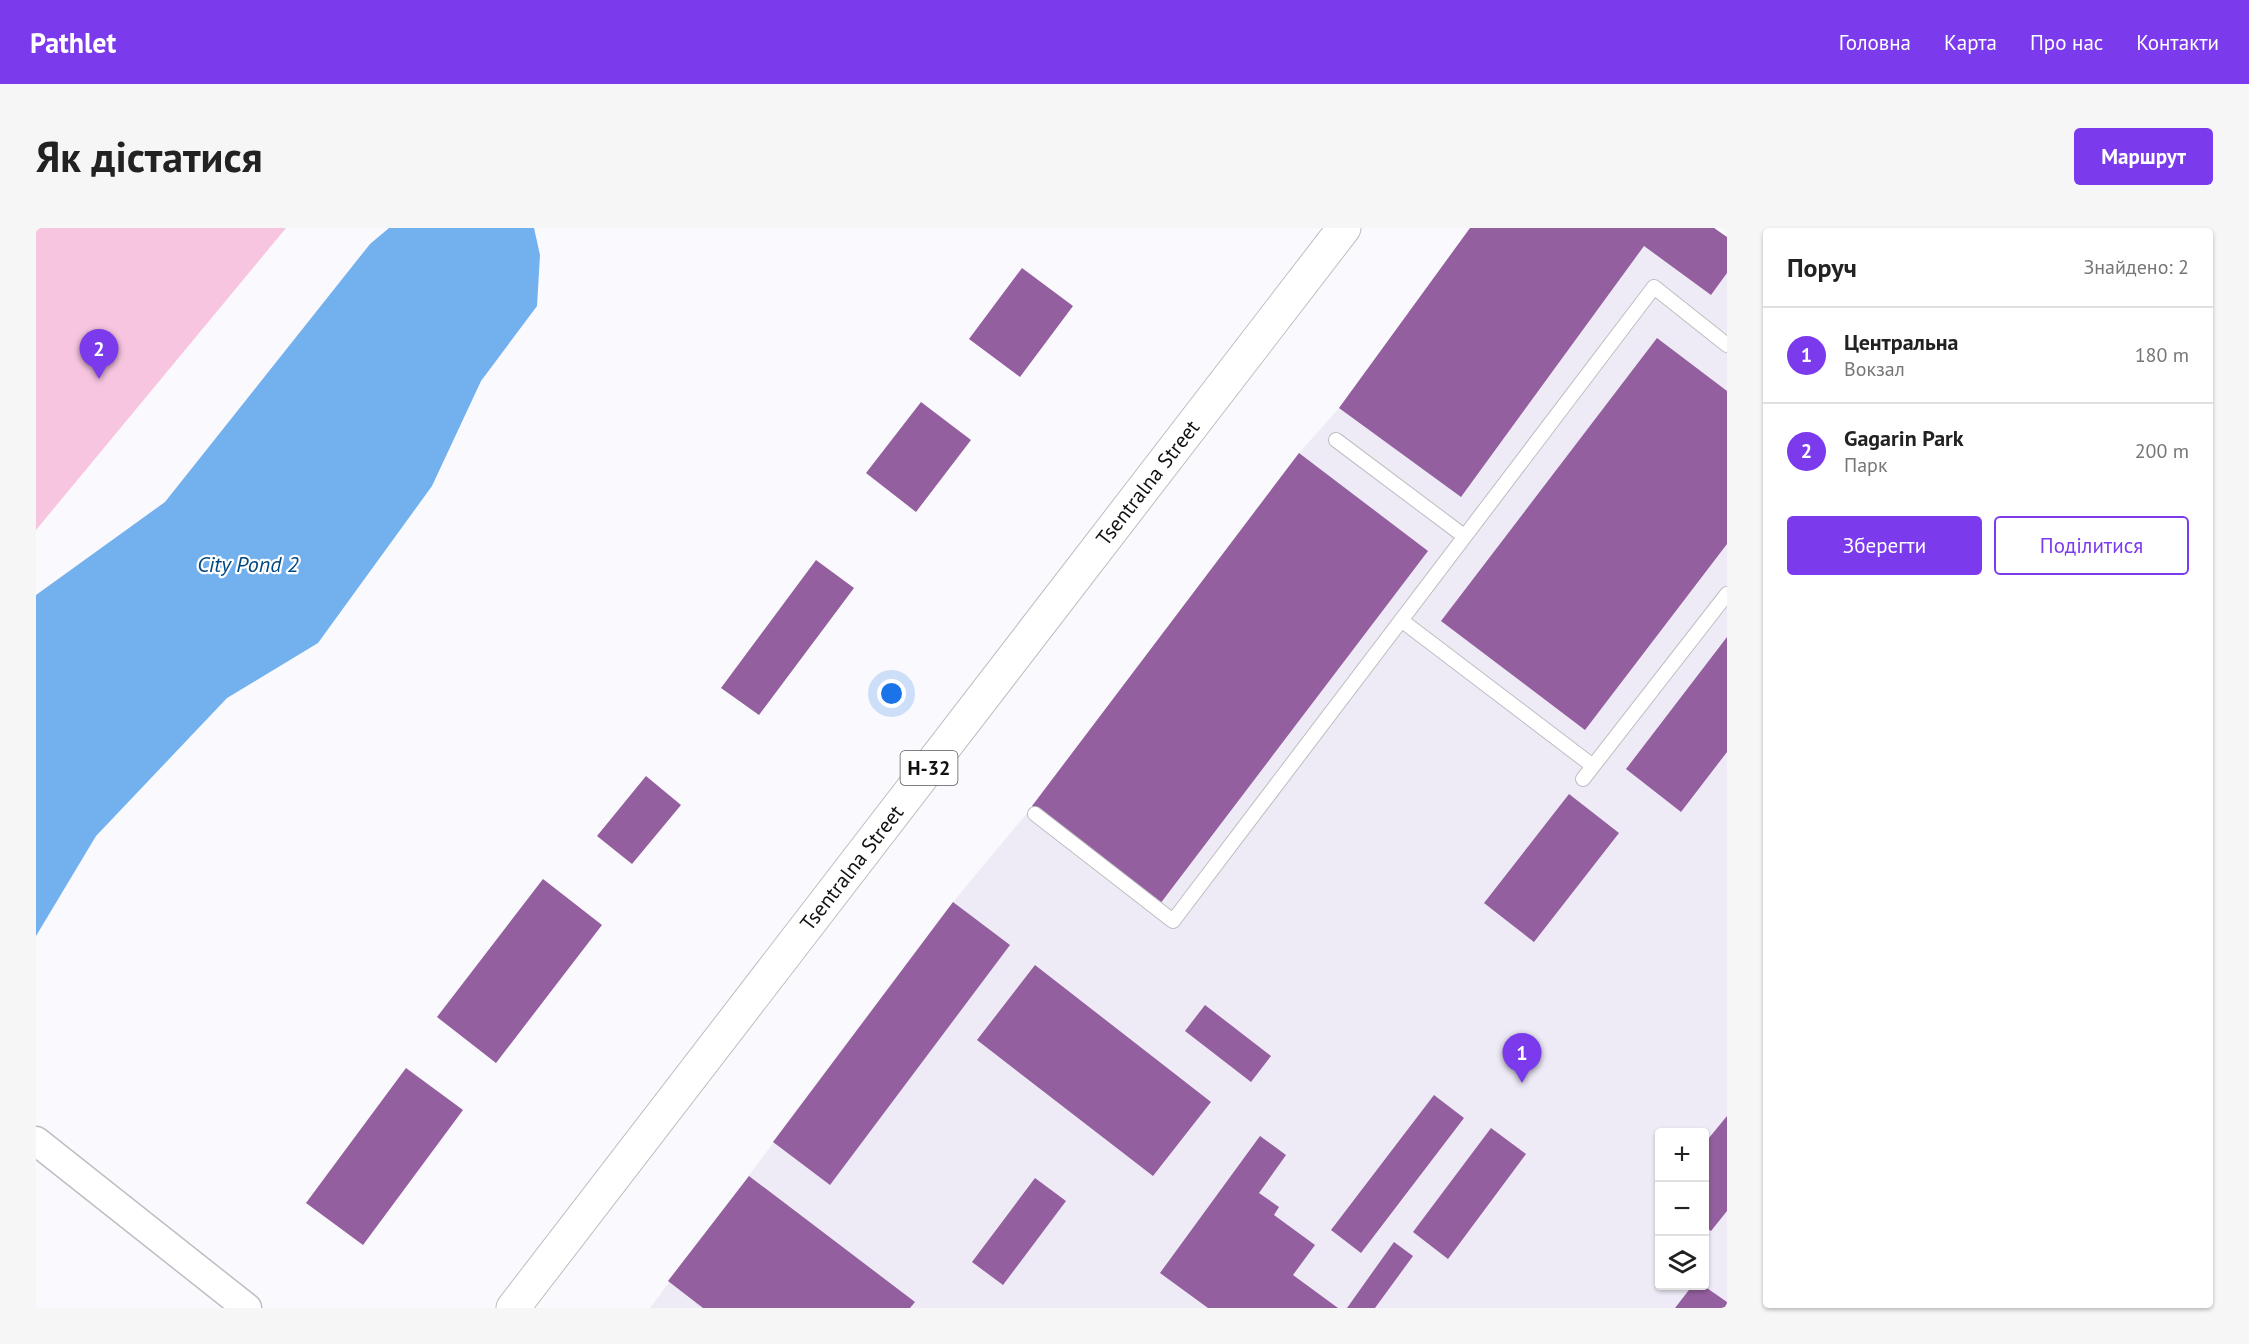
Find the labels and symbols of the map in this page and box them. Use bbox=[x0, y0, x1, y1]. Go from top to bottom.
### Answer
pin: 2 bbox=[80, 330, 118, 379]
street label: Tsentralna Street bbox=[1090, 414, 1205, 551]
water label: City Pond 2 bbox=[197, 550, 299, 578]
your location bbox=[877, 679, 906, 708]
road number: Н-32 bbox=[900, 751, 958, 785]
street label: Tsentralna Street bbox=[794, 799, 909, 936]
pin: 1 bbox=[1502, 1034, 1542, 1083]

